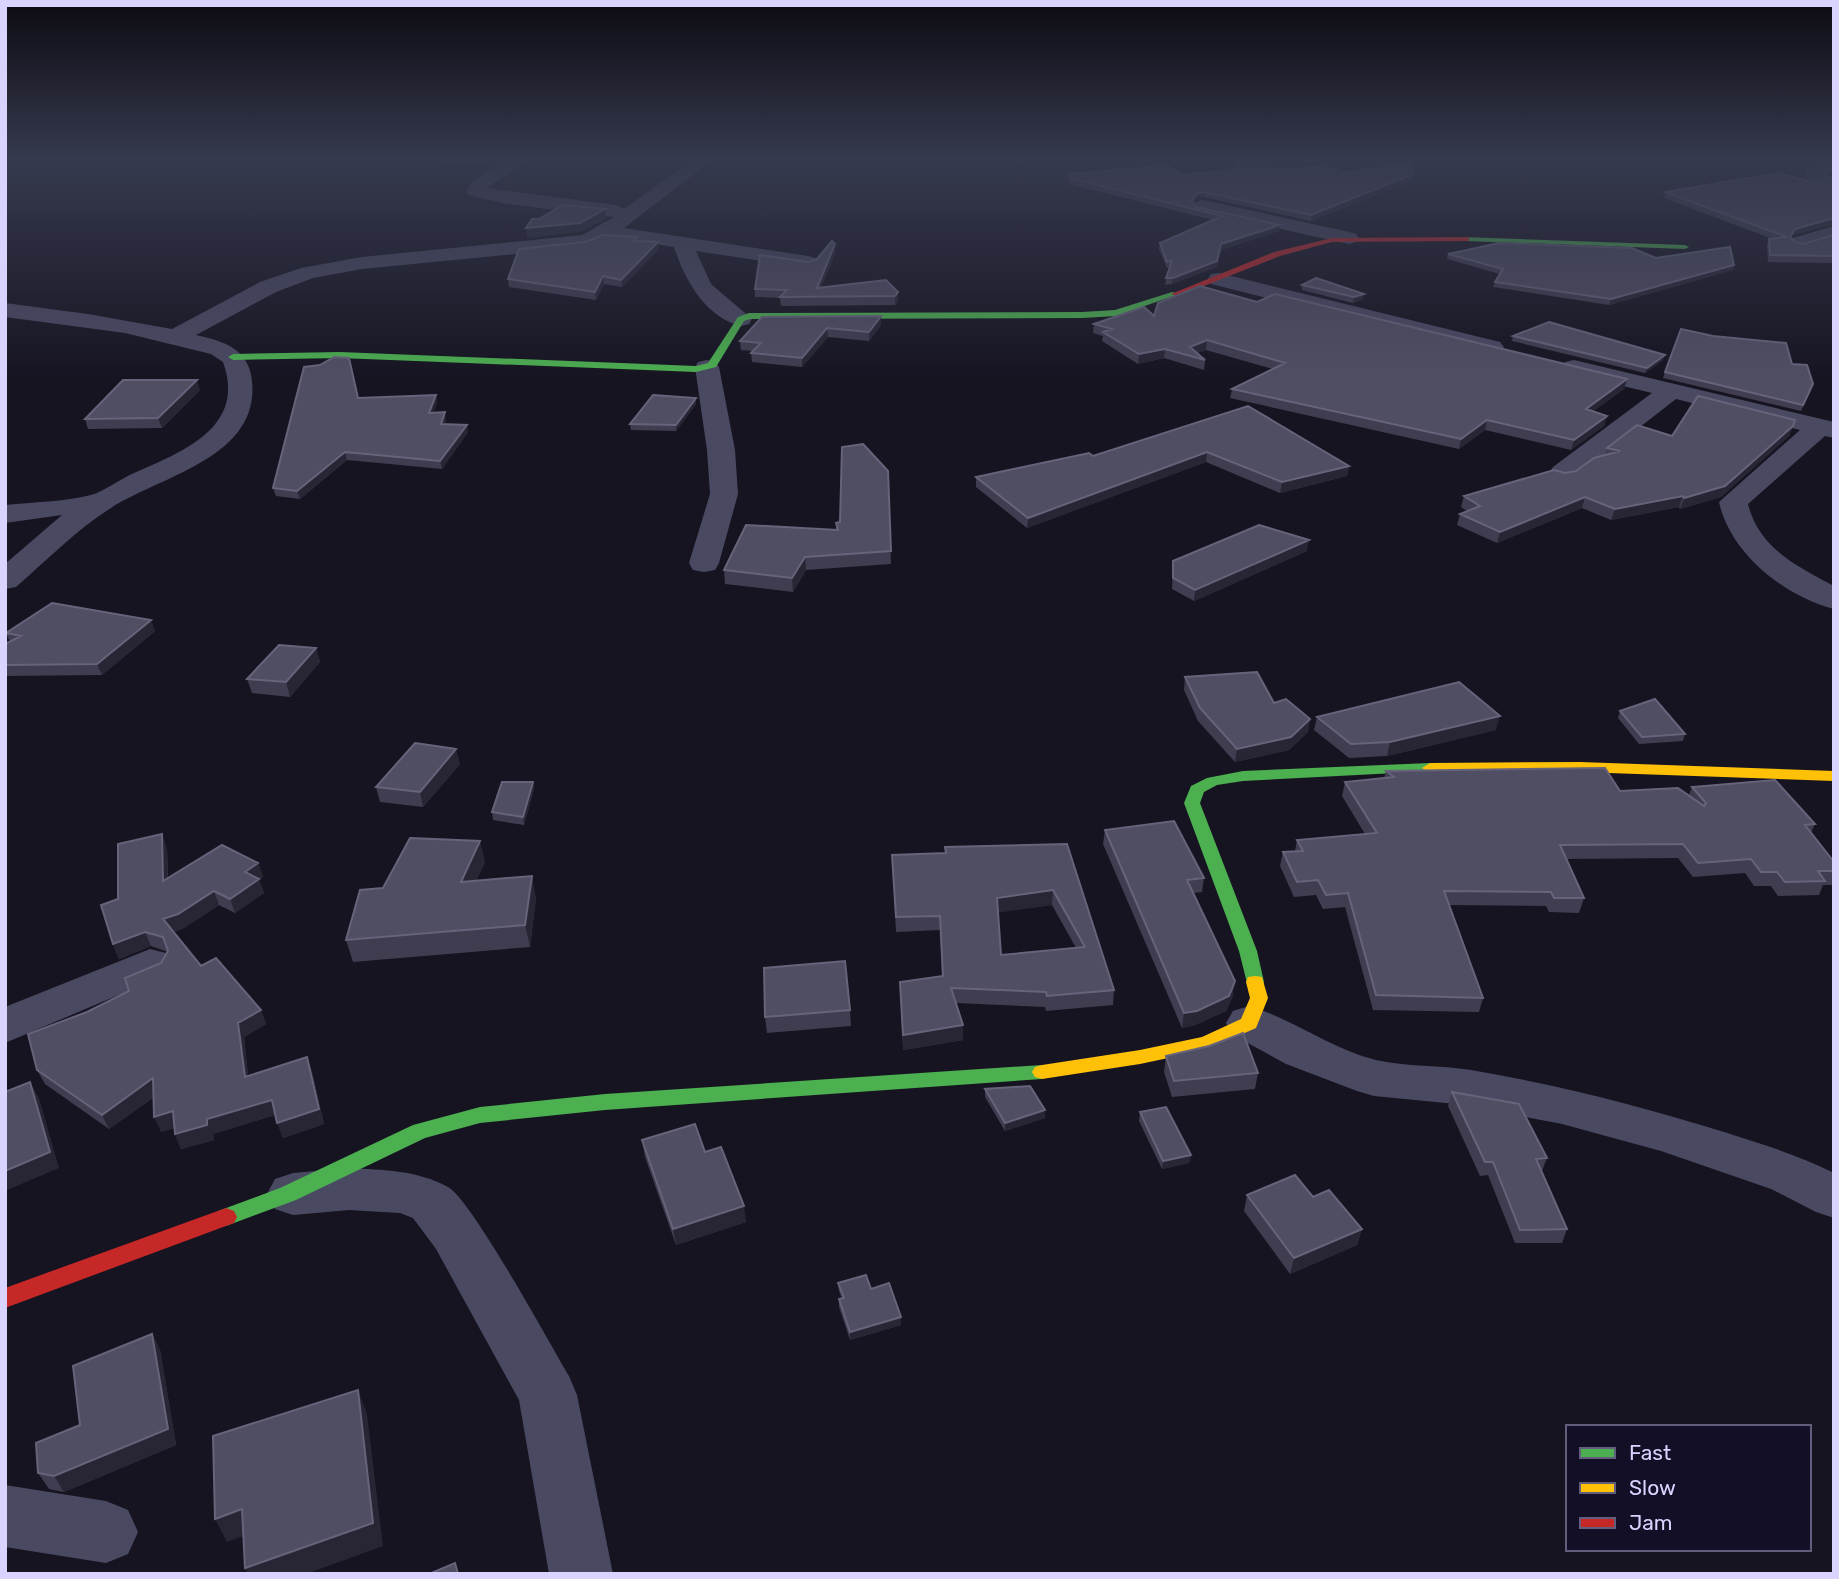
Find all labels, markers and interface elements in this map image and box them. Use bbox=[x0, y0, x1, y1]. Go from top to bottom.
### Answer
legend bbox=[1566, 1425, 1811, 1551]
text: Fast bbox=[1629, 1440, 1671, 1465]
text: Slow bbox=[1629, 1475, 1676, 1500]
text: Jam bbox=[1629, 1510, 1673, 1535]

